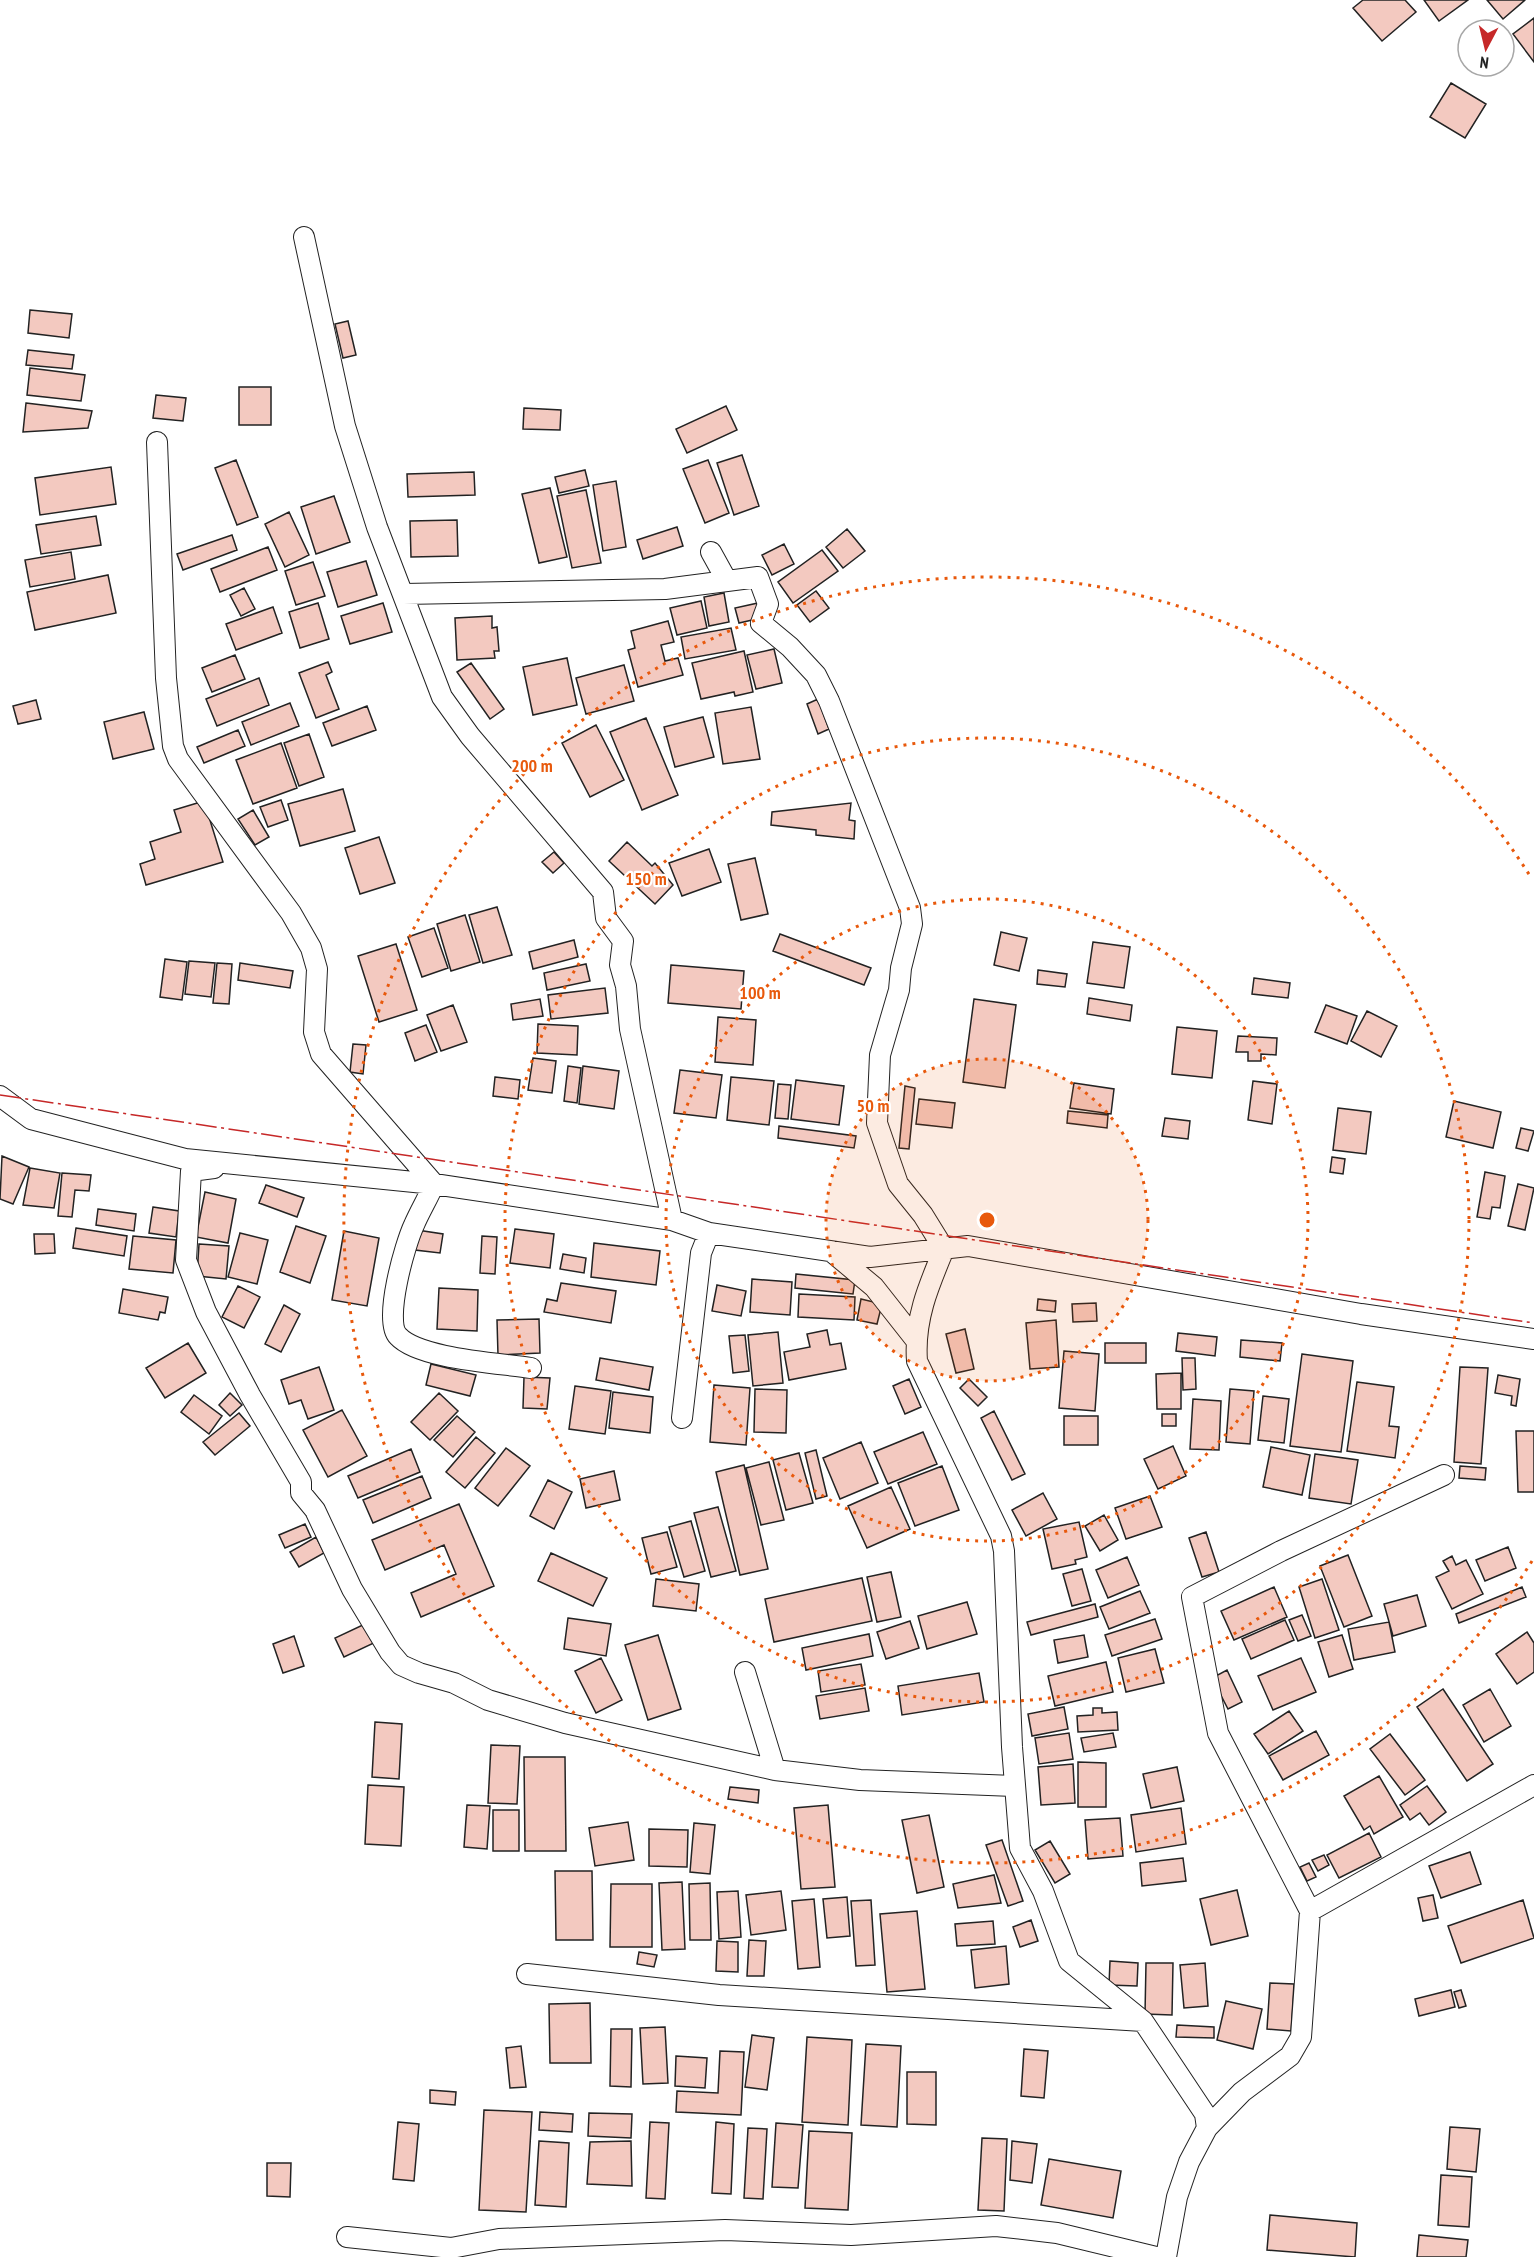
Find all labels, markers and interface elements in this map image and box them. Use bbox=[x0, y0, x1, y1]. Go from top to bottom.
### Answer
north arrow bbox=[1456, 18, 1516, 78]
text: N bbox=[1479, 52, 1490, 73]
text: 200 m bbox=[511, 754, 553, 777]
text: 150 m bbox=[625, 867, 667, 890]
text: 100 m bbox=[739, 981, 781, 1004]
text: 50 m bbox=[857, 1094, 889, 1117]
centre of rings bbox=[977, 1210, 997, 1230]

